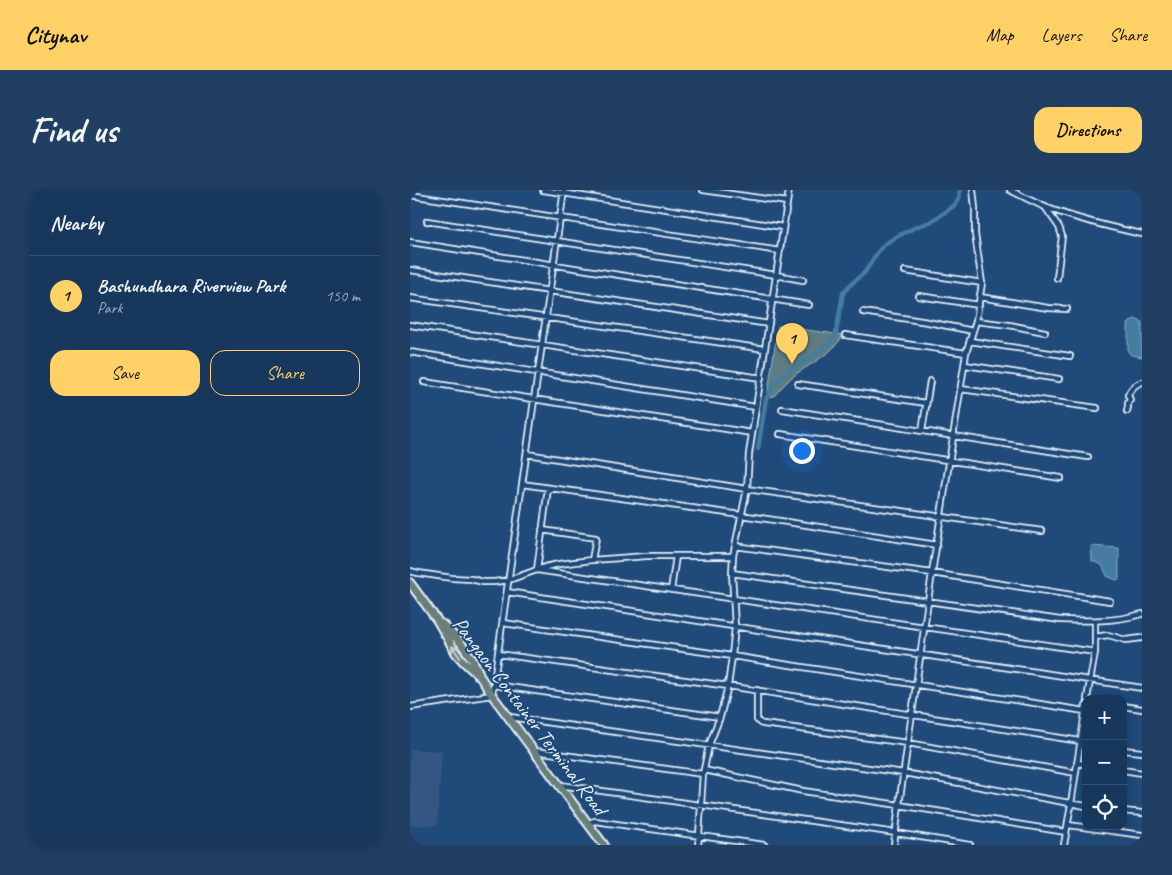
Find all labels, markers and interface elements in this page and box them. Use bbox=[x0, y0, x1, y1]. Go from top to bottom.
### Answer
text: Citynav bbox=[25, 20, 86, 50]
text: Map bbox=[986, 24, 1014, 46]
text: Layers bbox=[1042, 24, 1081, 46]
text: Share bbox=[1109, 24, 1147, 46]
button: Directions bbox=[1034, 107, 1142, 153]
text: Find us bbox=[30, 108, 117, 153]
text: Nearby bbox=[50, 210, 103, 236]
text: Bashundhara Riverview Park bbox=[97, 274, 285, 298]
text: 1 bbox=[62, 286, 70, 306]
text: 150 m bbox=[326, 286, 360, 306]
text: Park bbox=[97, 298, 122, 318]
pin: 1 bbox=[776, 323, 808, 364]
button: Save bbox=[50, 350, 200, 396]
button: Share bbox=[210, 350, 360, 396]
your location bbox=[789, 438, 815, 464]
street label: Pangaon Container Terminal Road bbox=[447, 612, 615, 822]
one-way arrow bbox=[451, 645, 461, 659]
map controls bbox=[1082, 695, 1127, 830]
button: + bbox=[1082, 695, 1127, 740]
button: − bbox=[1082, 740, 1127, 785]
button: locate bbox=[1082, 785, 1127, 830]

